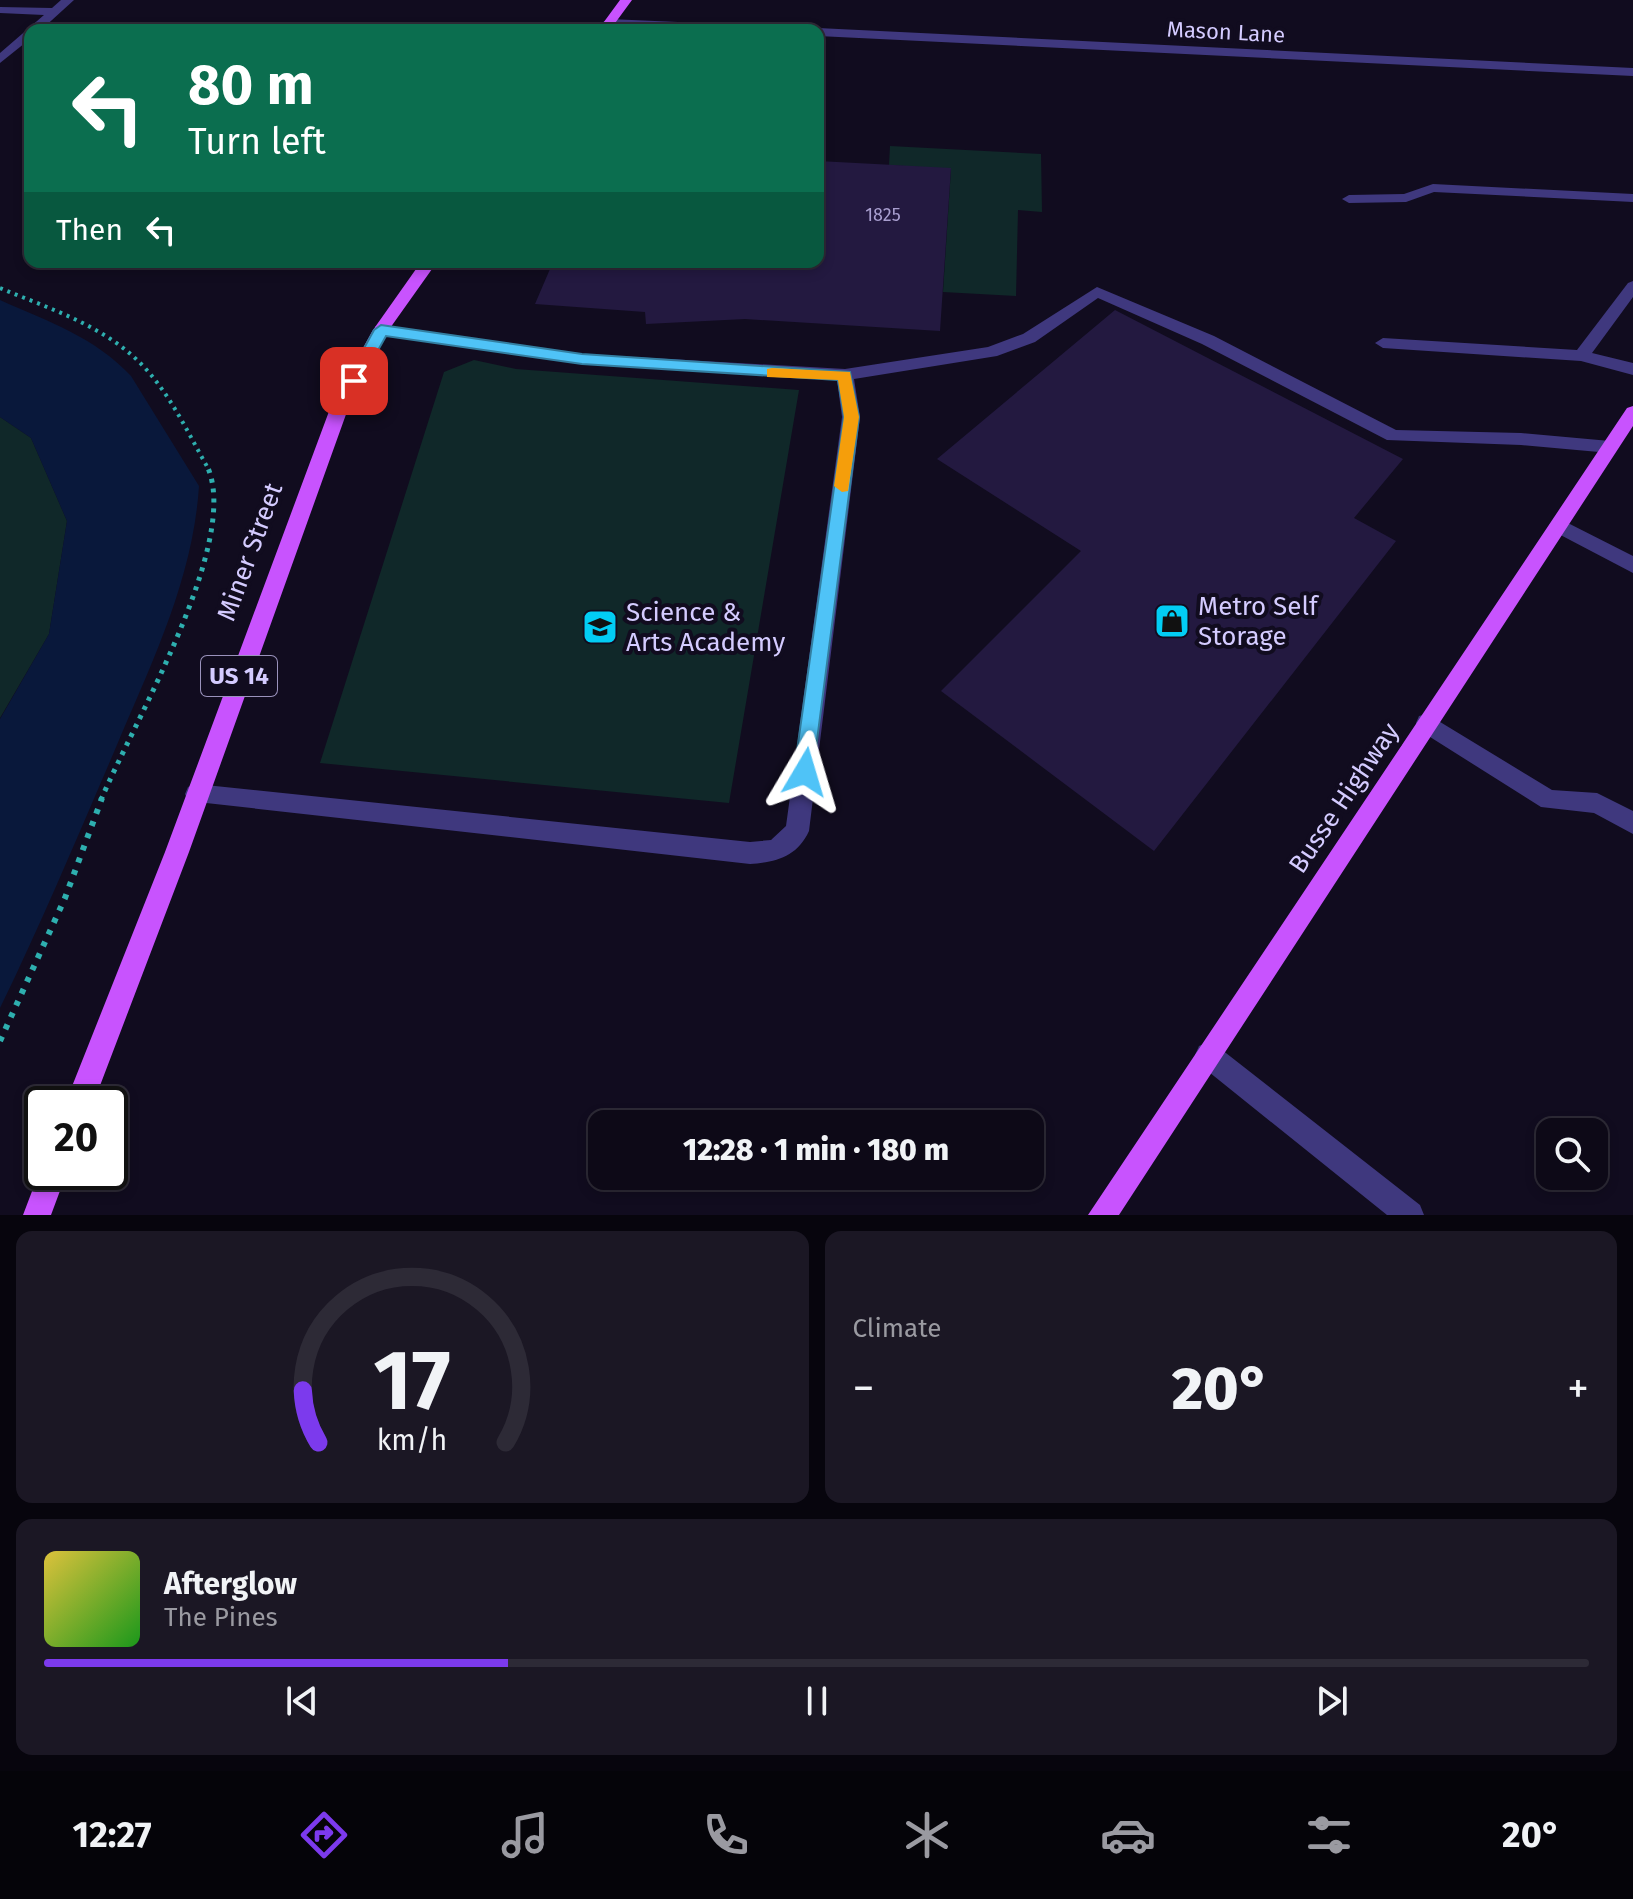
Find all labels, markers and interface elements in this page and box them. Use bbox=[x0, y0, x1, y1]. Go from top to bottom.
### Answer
street label: Mason Lane bbox=[1166, 15, 1286, 49]
text: 80 m bbox=[188, 52, 314, 119]
icon: left bbox=[56, 56, 160, 160]
text: Turn left bbox=[188, 120, 326, 164]
house number: 1825 bbox=[865, 204, 901, 226]
icon: left bbox=[139, 208, 183, 252]
text: Then bbox=[56, 212, 123, 248]
pin bbox=[320, 347, 388, 415]
icon: arrive bbox=[332, 359, 376, 403]
street label: Miner Street bbox=[211, 478, 289, 625]
place label: Metro Self Storage bbox=[1198, 591, 1320, 652]
place label: Science & Arts Academy bbox=[626, 597, 785, 658]
shop icon: Metro Self Storage bbox=[1153, 602, 1191, 640]
school or university icon: Science & Arts Academy bbox=[581, 608, 619, 646]
road number: US 14 bbox=[201, 656, 277, 696]
street label: Busse Highway bbox=[1282, 717, 1406, 879]
position arrow bbox=[763, 730, 847, 814]
speed limit sign: 20 bbox=[24, 1086, 128, 1190]
map controls bbox=[1536, 1118, 1608, 1190]
button: search bbox=[1536, 1118, 1608, 1190]
text: 12:28 · 1 min · 180 m bbox=[683, 1132, 949, 1168]
text: Climate bbox=[853, 1313, 941, 1344]
text: 17 bbox=[373, 1331, 451, 1431]
text: 20° bbox=[1172, 1353, 1270, 1425]
text: − bbox=[853, 1362, 875, 1415]
text: + bbox=[1567, 1362, 1589, 1415]
text: km/h bbox=[377, 1423, 448, 1458]
text: Afterglow bbox=[164, 1566, 297, 1602]
text: The Pines bbox=[164, 1602, 278, 1633]
icon: previous bbox=[280, 1679, 324, 1723]
icon: pause bbox=[795, 1679, 839, 1723]
icon: next bbox=[1310, 1679, 1354, 1723]
icon: directions bbox=[296, 1807, 352, 1863]
icon: music bbox=[497, 1807, 553, 1863]
icon: phone bbox=[698, 1807, 754, 1863]
icon: climate bbox=[899, 1807, 955, 1863]
icon: car bbox=[1100, 1807, 1156, 1863]
icon: filters bbox=[1301, 1807, 1357, 1863]
text: 12:27 bbox=[72, 1813, 152, 1857]
text: 20° bbox=[1502, 1813, 1561, 1857]

